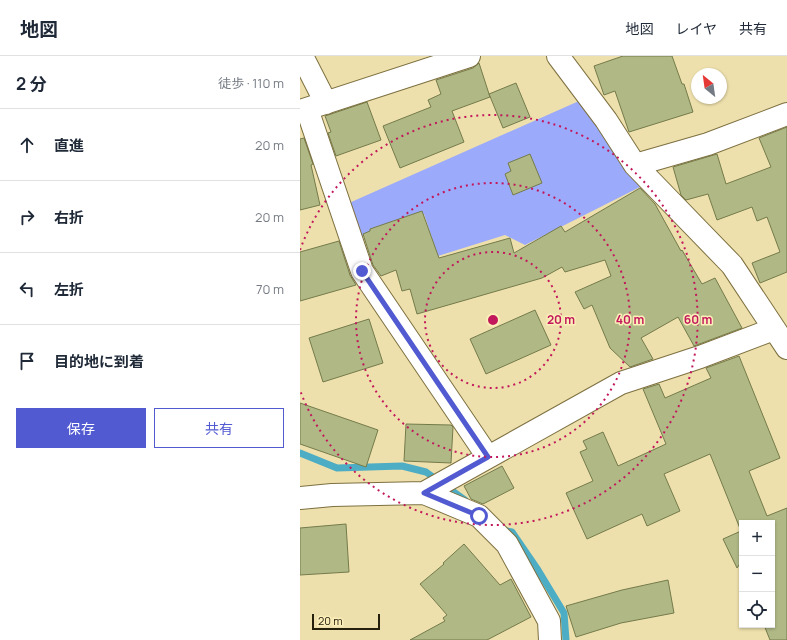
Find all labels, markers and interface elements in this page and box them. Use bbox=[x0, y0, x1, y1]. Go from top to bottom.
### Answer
text: 地図 bbox=[20, 16, 58, 42]
text: 地図 bbox=[625, 19, 653, 38]
text: レイヤ bbox=[675, 19, 717, 38]
text: 共有 bbox=[739, 19, 767, 38]
north arrow bbox=[691, 68, 727, 104]
text: 2 分 bbox=[16, 72, 47, 95]
text: 徒歩 · 110 m bbox=[218, 74, 284, 92]
icon: ahead bbox=[16, 134, 38, 156]
text: 直進 bbox=[54, 135, 84, 156]
text: 20 m bbox=[255, 136, 284, 154]
icon: right bbox=[16, 206, 38, 228]
text: 右折 bbox=[54, 207, 84, 228]
text: 20 m bbox=[255, 208, 284, 226]
route end bbox=[353, 262, 371, 280]
icon: left bbox=[16, 278, 38, 300]
text: 左折 bbox=[54, 279, 84, 300]
text: 70 m bbox=[256, 280, 284, 298]
text: 20 m bbox=[547, 311, 575, 328]
text: 40 m bbox=[616, 311, 644, 328]
text: 60 m bbox=[684, 311, 712, 328]
centre of rings bbox=[486, 313, 500, 327]
icon: arrive bbox=[16, 350, 38, 372]
text: 目的地に到着 bbox=[54, 351, 144, 372]
button: 保存 bbox=[16, 408, 146, 448]
button: 共有 bbox=[154, 408, 284, 448]
route start bbox=[470, 507, 488, 525]
map controls bbox=[739, 520, 775, 628]
button: + bbox=[739, 520, 775, 556]
button: − bbox=[739, 556, 775, 592]
button: locate bbox=[739, 592, 775, 628]
scale bar bbox=[312, 612, 380, 631]
text: 20 m bbox=[318, 613, 343, 628]

